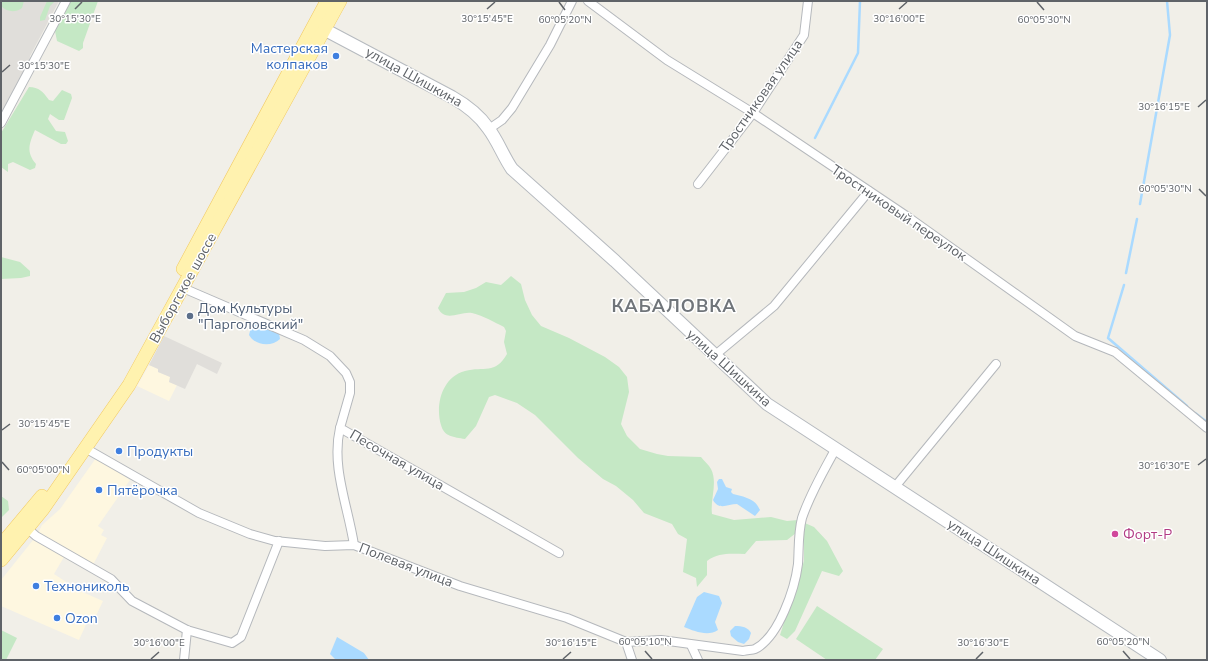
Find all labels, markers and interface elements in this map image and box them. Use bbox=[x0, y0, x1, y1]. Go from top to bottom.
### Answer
text: 30°15'30"E bbox=[49, 12, 101, 26]
text: 30°15'45"E bbox=[461, 12, 513, 26]
text: 30°16'00"E bbox=[873, 12, 925, 26]
text: 60°05'20"N bbox=[538, 13, 592, 27]
text: 60°05'30"N bbox=[1017, 13, 1071, 27]
street label: Тростниковая улица bbox=[715, 36, 807, 156]
place label: Мастерская колпаков bbox=[251, 39, 328, 74]
street label: улица Шишкина bbox=[362, 42, 466, 112]
marker: Мастерская колпаков bbox=[331, 51, 341, 61]
text: 30°15'30"E bbox=[18, 59, 70, 73]
text: 30°16'15"E bbox=[1138, 100, 1190, 114]
street label: Тростниковый переулок bbox=[828, 161, 971, 266]
text: 60°05'30"N bbox=[1138, 182, 1192, 196]
street label: Выборгское шоссе bbox=[145, 230, 221, 346]
district label: КАБАЛОВКА bbox=[611, 294, 737, 318]
place label: Дом Культуры "Парголовский" bbox=[198, 299, 303, 334]
marker: Дом Культуры "Парголовский" bbox=[185, 311, 195, 321]
street label: улица Шишкина bbox=[682, 325, 776, 411]
text: 30°15'45"E bbox=[18, 417, 70, 431]
street label: Песочная улица bbox=[346, 425, 448, 495]
place label: Продукты bbox=[127, 442, 193, 461]
marker: Продукты bbox=[114, 446, 124, 456]
text: 30°16'30"E bbox=[1138, 459, 1190, 473]
text: 60°05'00"N bbox=[16, 463, 70, 477]
place label: Пятёрочка bbox=[107, 481, 178, 500]
marker: Пятёрочка bbox=[94, 485, 104, 495]
street label: улица Шишкина bbox=[944, 515, 1044, 589]
place label: Форт-Р bbox=[1123, 525, 1172, 544]
marker: Форт-Р bbox=[1110, 529, 1120, 539]
street label: Полевая улица bbox=[356, 538, 456, 592]
place label: Технониколь bbox=[44, 577, 130, 596]
marker: Технониколь bbox=[31, 581, 41, 591]
place label: Ozon bbox=[65, 609, 98, 628]
marker: Ozon bbox=[52, 613, 62, 623]
text: 60°05'10"N bbox=[618, 635, 672, 649]
text: 60°05'20"N bbox=[1096, 635, 1150, 649]
text: 30°16'00"E bbox=[133, 636, 185, 650]
text: 30°16'15"E bbox=[545, 636, 597, 650]
text: 30°16'30"E bbox=[957, 636, 1009, 650]

